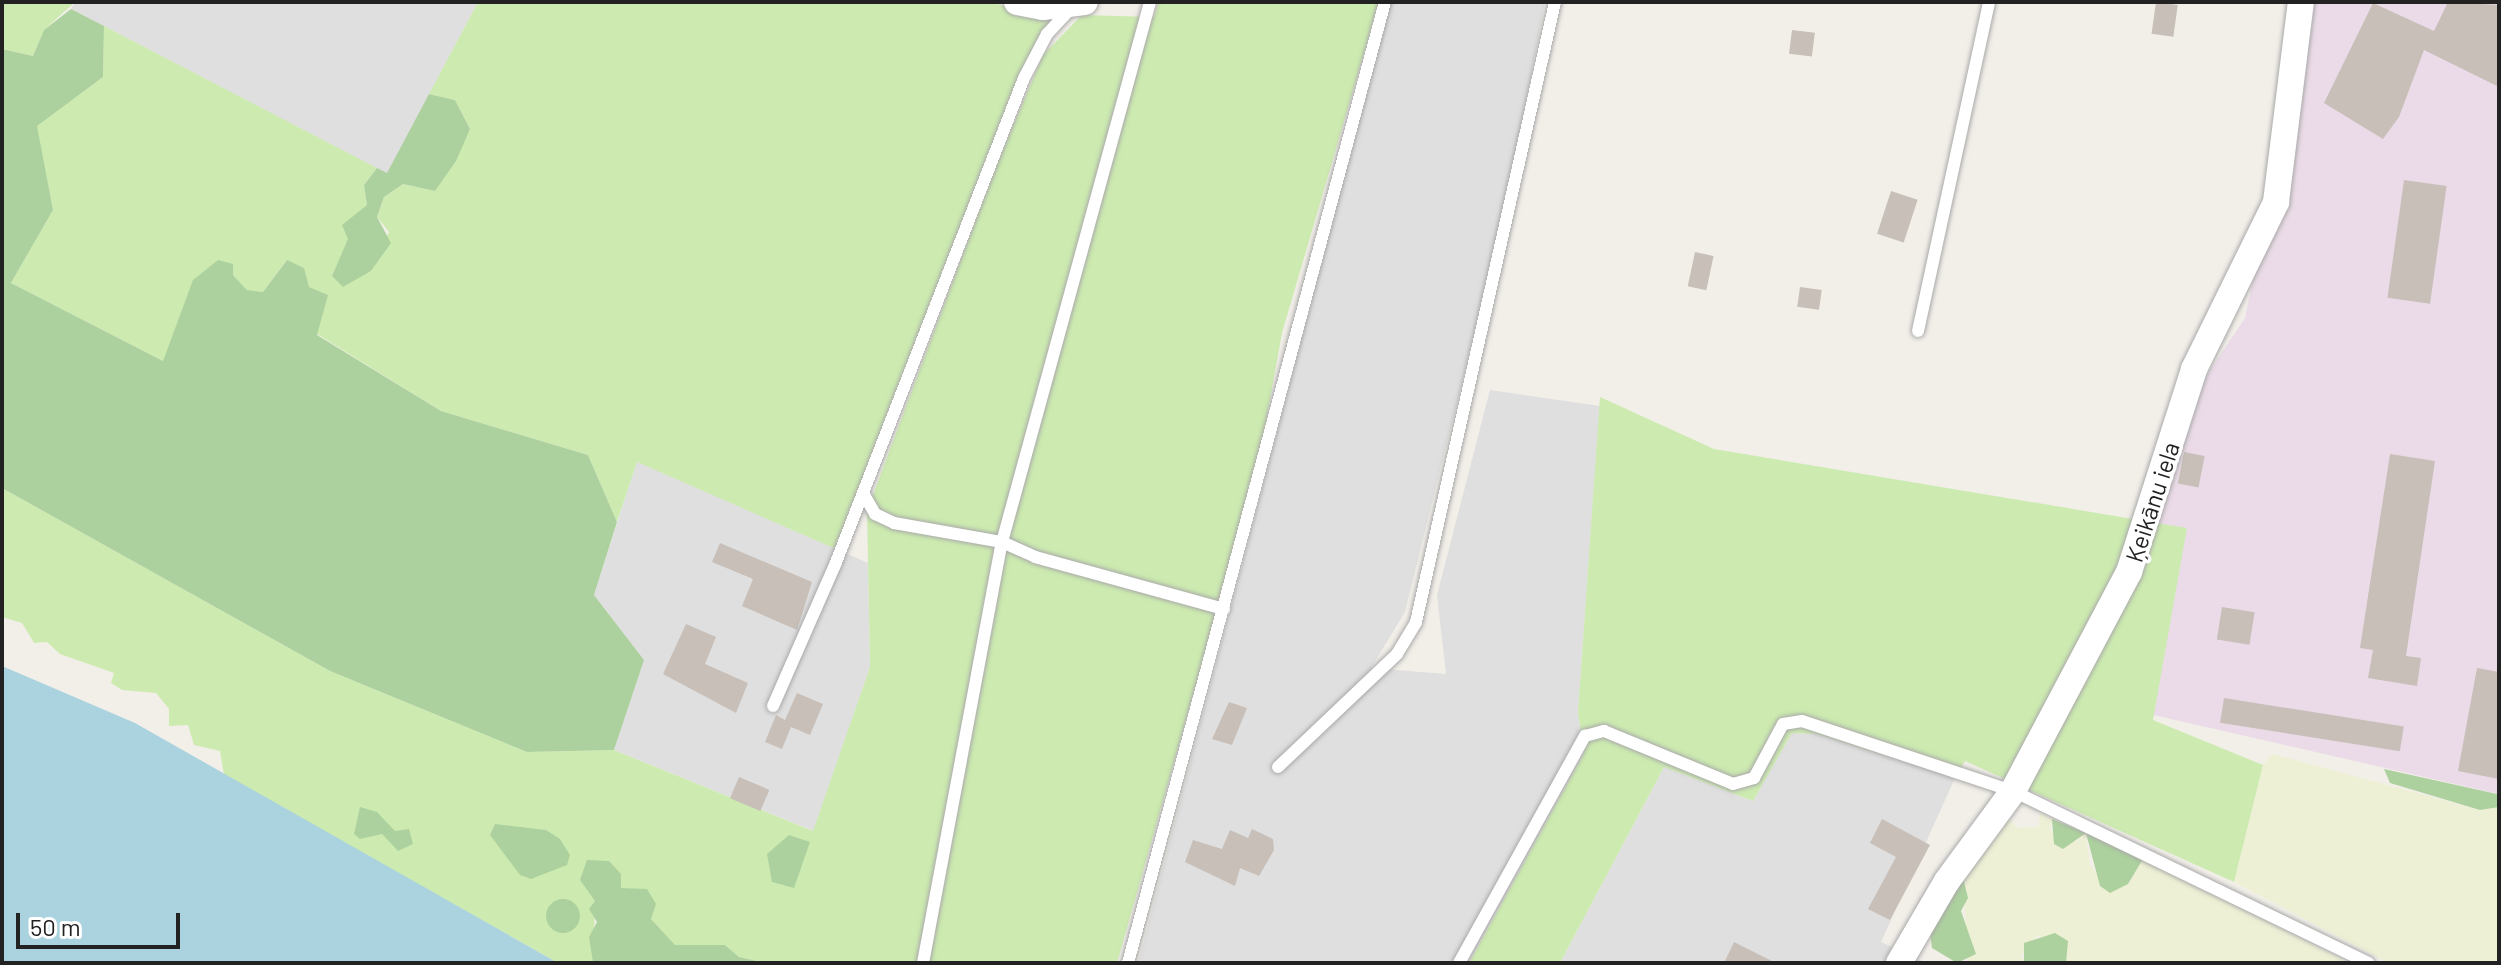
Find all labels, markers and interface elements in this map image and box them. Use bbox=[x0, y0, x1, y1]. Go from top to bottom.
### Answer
street label: Ķeikānu iela bbox=[2119, 438, 2185, 566]
scale bar bbox=[20, 897, 184, 947]
text: 50 m bbox=[30, 912, 81, 941]

